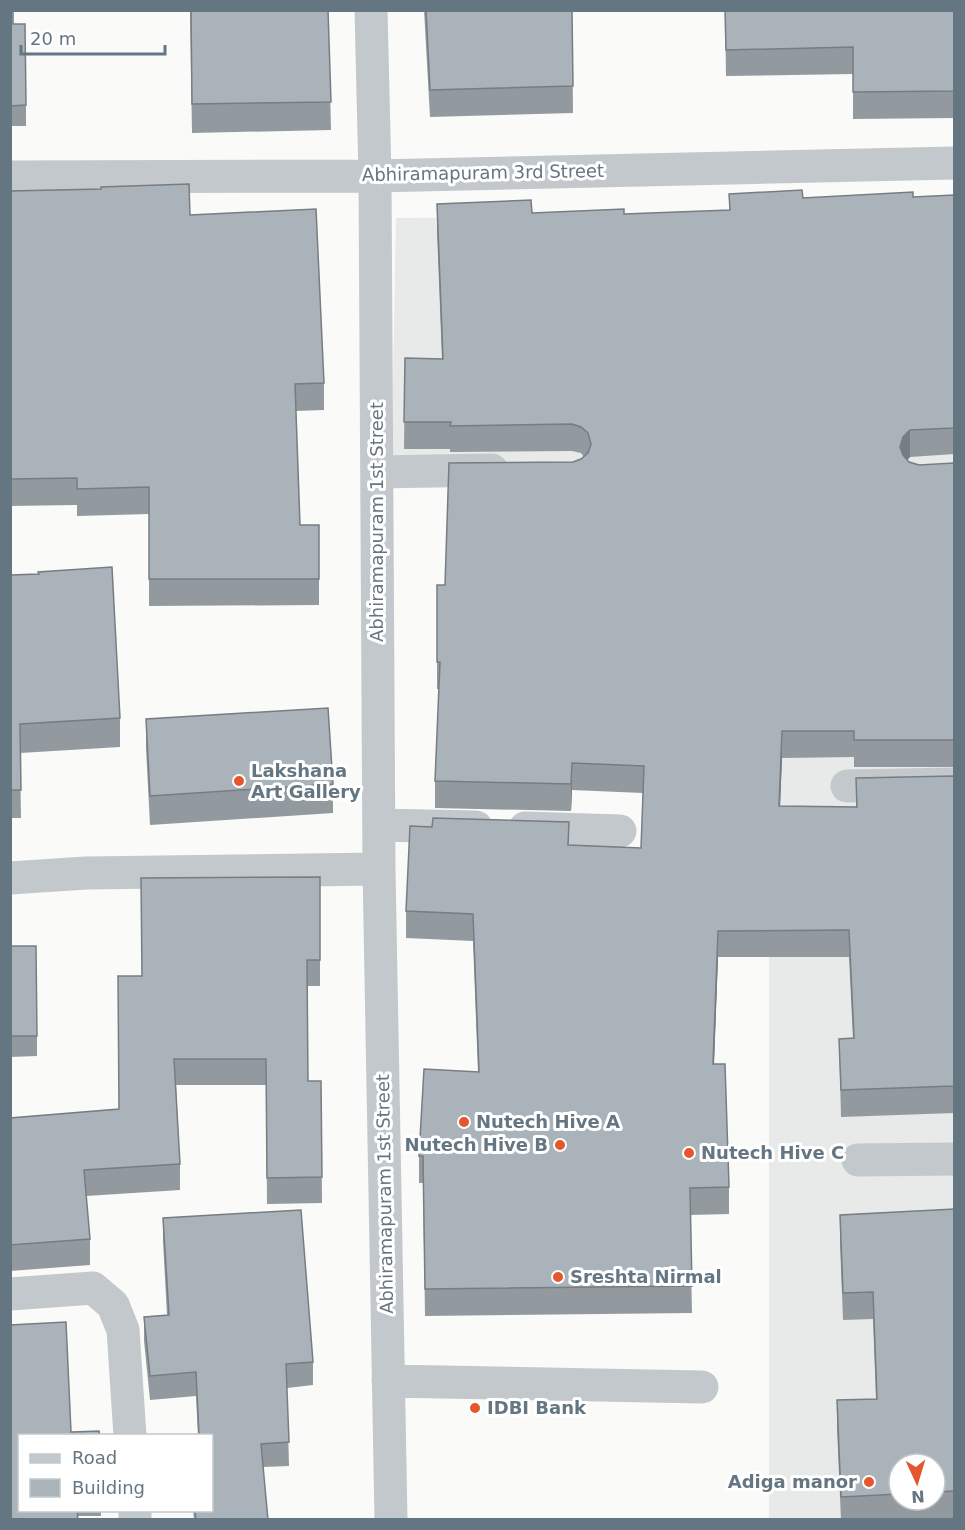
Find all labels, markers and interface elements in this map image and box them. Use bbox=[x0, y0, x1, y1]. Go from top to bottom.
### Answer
scale bar bbox=[21, 18, 165, 56]
text: 20 m bbox=[30, 28, 76, 49]
street label: Abhiramapuram 3rd Street bbox=[362, 160, 604, 185]
street label: Abhiramapuram 1st Street bbox=[366, 402, 387, 642]
place label: Lakshana Art Gallery bbox=[251, 760, 361, 802]
marker: Lakshana Art Gallery bbox=[232, 774, 246, 788]
street label: Abhiramapuram 1st Street bbox=[372, 1074, 397, 1314]
place label: Nutech Hive A bbox=[476, 1111, 620, 1132]
marker: Nutech Hive A bbox=[457, 1115, 471, 1129]
place label: Nutech Hive B bbox=[404, 1134, 548, 1155]
marker: Nutech Hive B bbox=[553, 1138, 567, 1152]
place label: Nutech Hive C bbox=[701, 1142, 844, 1163]
marker: Nutech Hive C bbox=[682, 1146, 696, 1160]
place label: Sreshta Nirmal bbox=[570, 1266, 722, 1287]
marker: Sreshta Nirmal bbox=[551, 1270, 565, 1284]
place label: IDBI Bank bbox=[487, 1397, 587, 1418]
marker: IDBI Bank bbox=[468, 1401, 482, 1415]
legend bbox=[18, 1434, 213, 1512]
text: Road bbox=[72, 1447, 117, 1468]
north arrow bbox=[887, 1452, 947, 1512]
place label: Adiga manor bbox=[728, 1471, 857, 1492]
marker: Adiga manor bbox=[862, 1475, 876, 1489]
text: Building bbox=[72, 1477, 145, 1498]
text: N bbox=[911, 1487, 925, 1506]

